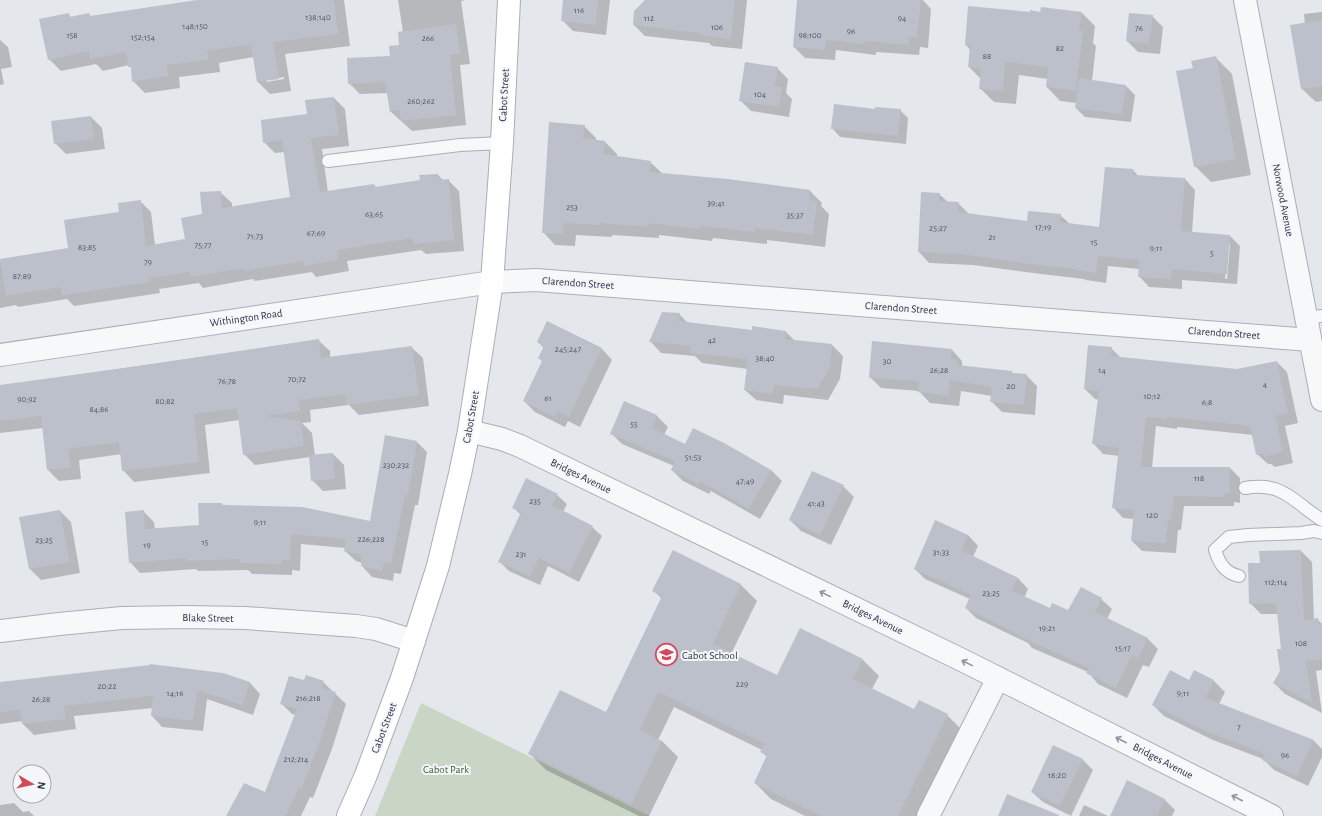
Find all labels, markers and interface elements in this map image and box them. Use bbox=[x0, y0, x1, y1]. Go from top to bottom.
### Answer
house number: 116 bbox=[574, 6, 584, 15]
house number: 138;140 bbox=[305, 13, 331, 22]
house number: 112 bbox=[644, 14, 654, 23]
house number: 94 bbox=[898, 14, 907, 23]
house number: 148;150 bbox=[182, 22, 208, 31]
house number: 106 bbox=[711, 23, 723, 32]
house number: 76 bbox=[1135, 24, 1143, 33]
house number: 96 bbox=[847, 27, 855, 36]
house number: 158 bbox=[66, 31, 78, 40]
house number: 98;100 bbox=[798, 31, 822, 40]
house number: 152;154 bbox=[131, 33, 156, 42]
house number: 266 bbox=[422, 34, 434, 43]
house number: 82 bbox=[1056, 44, 1064, 53]
house number: 88 bbox=[983, 52, 991, 61]
street label: Cabot Street bbox=[497, 68, 511, 122]
house number: 104 bbox=[754, 90, 767, 99]
house number: 260;262 bbox=[407, 97, 435, 106]
street label: Norwood Avenue bbox=[1271, 163, 1295, 237]
house number: 39;41 bbox=[707, 199, 725, 208]
house number: 253 bbox=[566, 203, 578, 212]
house number: 63;65 bbox=[365, 210, 383, 219]
house number: 35;37 bbox=[787, 211, 804, 220]
house number: 17;19 bbox=[1035, 223, 1051, 232]
house number: 25;27 bbox=[929, 224, 947, 233]
house number: 67;69 bbox=[307, 229, 325, 238]
house number: 71;73 bbox=[247, 232, 263, 241]
house number: 21 bbox=[988, 233, 996, 242]
house number: 15 bbox=[1091, 238, 1098, 247]
house number: 75;77 bbox=[194, 241, 212, 250]
house number: 83;85 bbox=[78, 243, 96, 252]
house number: 9;11 bbox=[1150, 244, 1162, 253]
house number: 5 bbox=[1210, 249, 1214, 258]
house number: 79 bbox=[144, 258, 152, 267]
house number: 87;89 bbox=[13, 272, 31, 281]
street label: Clarendon Street bbox=[542, 275, 615, 291]
street label: Clarendon Street bbox=[865, 300, 938, 316]
street label: Withington Road bbox=[209, 307, 283, 329]
street label: Clarendon Street bbox=[1188, 325, 1261, 341]
house number: 42 bbox=[708, 336, 716, 345]
house number: 245;247 bbox=[555, 345, 581, 354]
house number: 38;40 bbox=[755, 354, 775, 363]
house number: 30 bbox=[883, 357, 891, 366]
house number: 26;28 bbox=[930, 366, 948, 375]
house number: 14 bbox=[1098, 366, 1106, 375]
house number: 70;72 bbox=[288, 375, 306, 384]
house number: 76;78 bbox=[218, 377, 236, 386]
house number: 4 bbox=[1263, 380, 1268, 389]
house number: 20 bbox=[1007, 382, 1016, 391]
street label: Cabot Street bbox=[461, 389, 481, 444]
house number: 10;12 bbox=[1143, 392, 1161, 401]
house number: 61 bbox=[544, 394, 552, 403]
house number: 90;92 bbox=[17, 395, 37, 404]
house number: 80;82 bbox=[155, 397, 175, 406]
house number: 6;8 bbox=[1202, 398, 1212, 407]
house number: 84;86 bbox=[89, 405, 109, 414]
house number: 55 bbox=[630, 420, 638, 429]
house number: 51;53 bbox=[685, 453, 701, 462]
street label: Bridges Avenue bbox=[549, 457, 613, 495]
house number: 230;232 bbox=[383, 461, 409, 470]
house number: 118 bbox=[1194, 474, 1204, 483]
house number: 47;49 bbox=[736, 477, 754, 486]
house number: 235 bbox=[529, 497, 541, 506]
house number: 41;43 bbox=[807, 499, 825, 508]
house number: 120 bbox=[1146, 511, 1158, 520]
house number: 9;11 bbox=[254, 518, 266, 527]
house number: 226;228 bbox=[358, 535, 384, 544]
house number: 23;25 bbox=[35, 536, 53, 545]
house number: 15 bbox=[202, 538, 209, 547]
house number: 19 bbox=[143, 541, 151, 550]
house number: 31;33 bbox=[933, 548, 949, 557]
house number: 231 bbox=[516, 550, 526, 559]
house number: 112;114 bbox=[1265, 578, 1288, 587]
house number: 23;25 bbox=[982, 589, 1000, 598]
one-way arrow bbox=[819, 590, 831, 597]
street label: Bridges Avenue bbox=[841, 598, 905, 636]
street label: Blake Street bbox=[182, 612, 234, 624]
house number: 19;21 bbox=[1039, 624, 1055, 633]
house number: 108 bbox=[1295, 639, 1307, 648]
school or university icon: Cabot School bbox=[653, 642, 679, 668]
house number: 15;17 bbox=[1115, 644, 1131, 653]
place label: Cabot School bbox=[682, 650, 738, 661]
one-way arrow bbox=[961, 659, 973, 666]
house number: 229 bbox=[736, 680, 748, 689]
house number: 20;22 bbox=[97, 682, 117, 691]
house number: 14;16 bbox=[167, 689, 183, 698]
house number: 9;11 bbox=[1177, 689, 1189, 698]
house number: 216;218 bbox=[296, 694, 320, 703]
house number: 26;28 bbox=[32, 695, 50, 704]
street label: Cabot Street bbox=[369, 701, 399, 755]
house number: 7 bbox=[1237, 723, 1241, 732]
one-way arrow bbox=[1115, 736, 1127, 743]
street label: Bridges Avenue bbox=[1131, 741, 1195, 781]
house number: 96 bbox=[1281, 751, 1289, 760]
house number: 212;214 bbox=[284, 755, 309, 764]
north arrow bbox=[12, 764, 52, 804]
park label: Cabot Park bbox=[423, 764, 469, 775]
house number: 18;20 bbox=[1048, 771, 1066, 780]
text: N bbox=[35, 781, 47, 790]
one-way arrow bbox=[1231, 794, 1243, 802]

